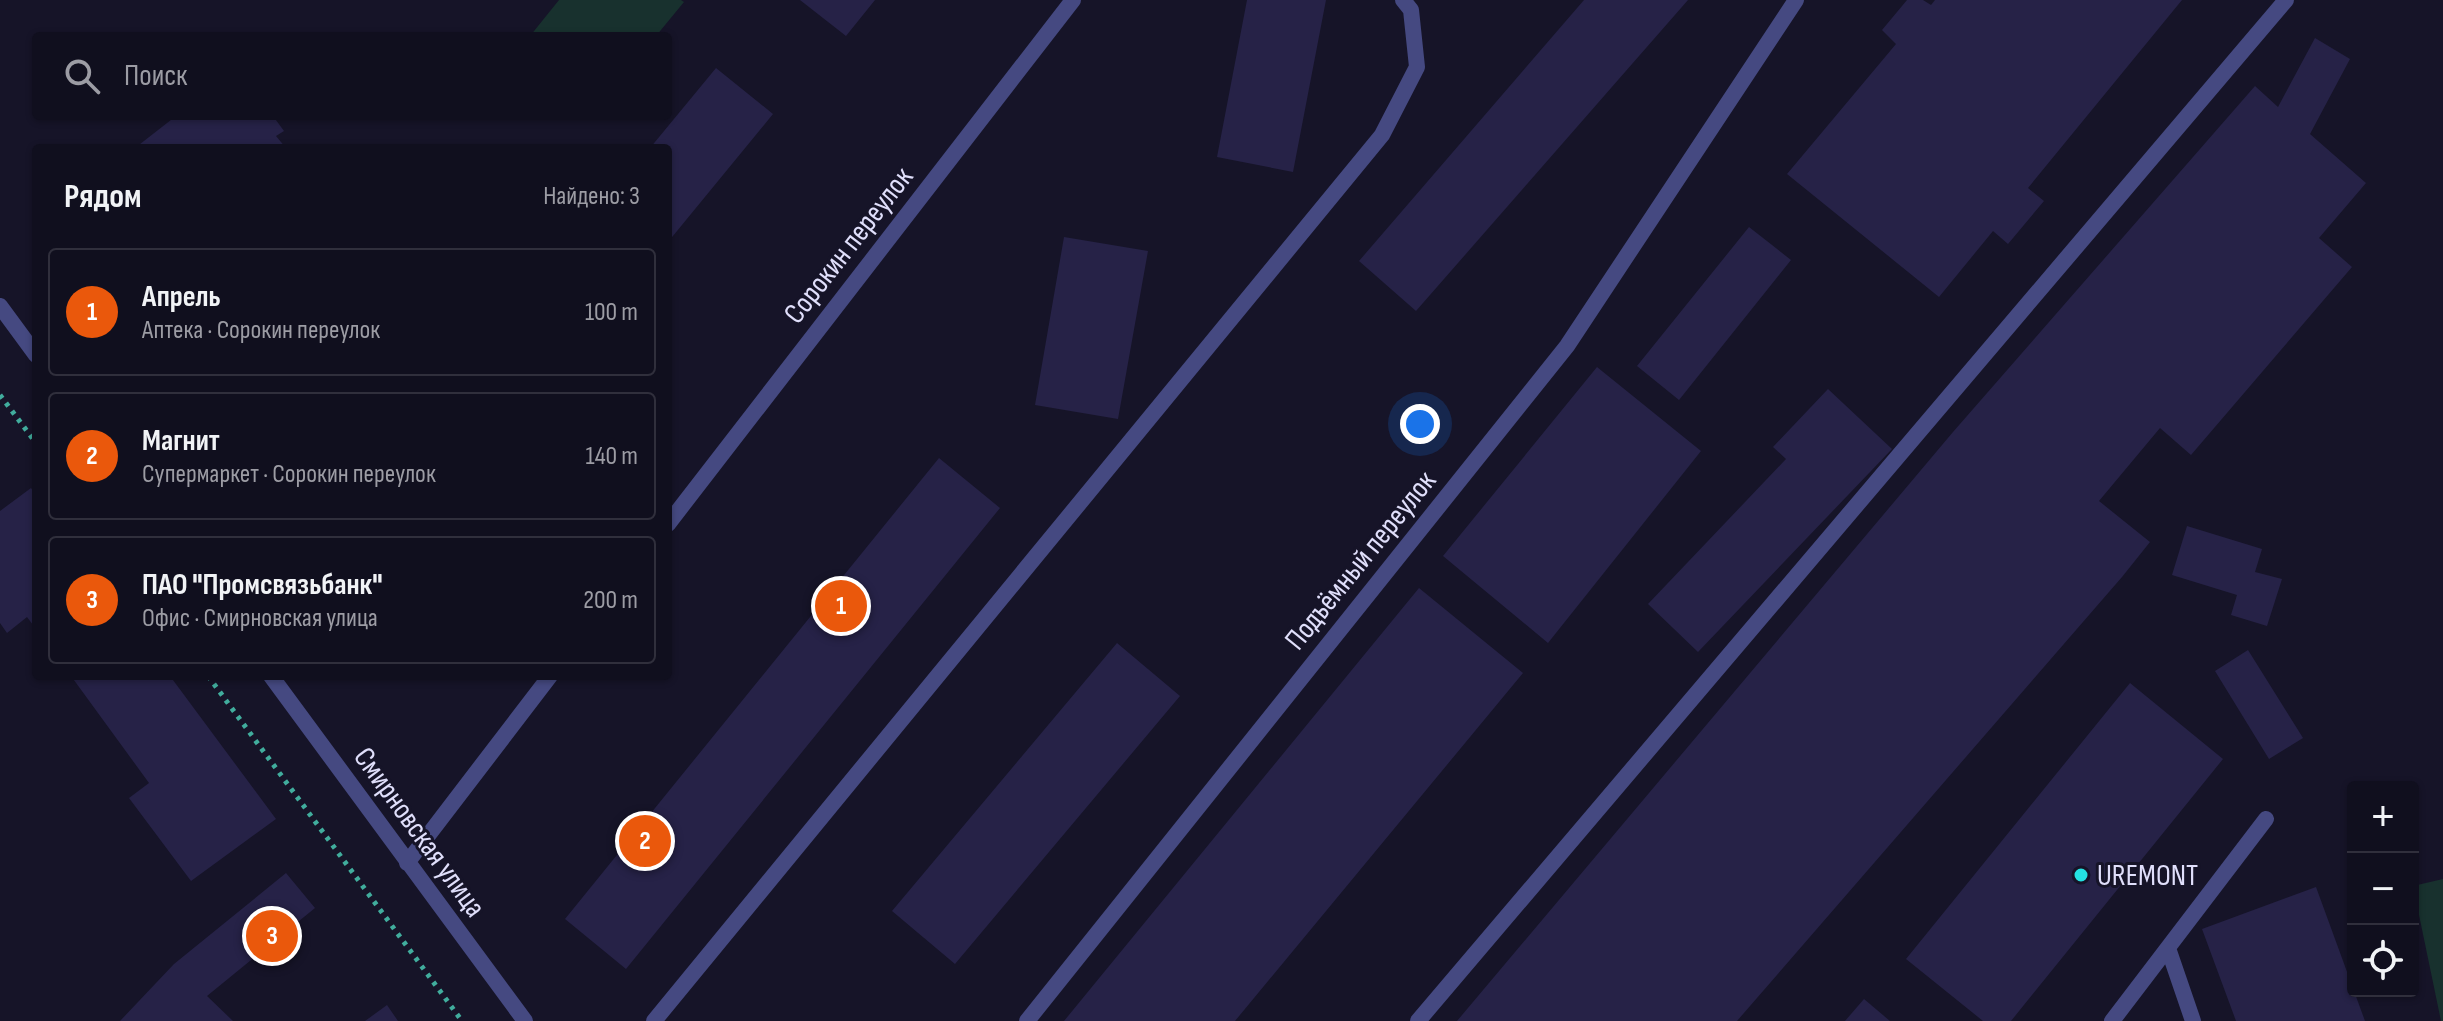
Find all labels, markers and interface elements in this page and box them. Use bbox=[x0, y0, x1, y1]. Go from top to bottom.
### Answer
search box bbox=[32, 32, 672, 120]
icon: search bbox=[60, 54, 104, 98]
text: Поиск bbox=[124, 58, 187, 94]
street label: Сорокин переулок bbox=[777, 160, 921, 331]
text: Рядом bbox=[64, 176, 142, 217]
text: Найдено: 3 bbox=[543, 181, 640, 212]
text: Апрель bbox=[142, 279, 221, 315]
text: 1 bbox=[87, 297, 97, 328]
text: 100 m bbox=[585, 297, 638, 328]
text: Аптека · Сорокин переулок bbox=[142, 315, 380, 346]
your location bbox=[1400, 404, 1440, 444]
text: Магнит bbox=[142, 423, 220, 459]
text: 2 bbox=[86, 441, 98, 472]
text: 140 m bbox=[586, 441, 638, 472]
text: Супермаркет · Сорокин переулок bbox=[142, 459, 436, 490]
street label: Подъёмный переулок bbox=[1278, 463, 1444, 657]
text: ПАО "Промсвязьбанк" bbox=[142, 567, 383, 603]
pin: 1 bbox=[815, 576, 867, 636]
text: 3 bbox=[86, 585, 98, 616]
text: 200 m bbox=[583, 585, 638, 616]
text: Офис · Смирновская улица bbox=[142, 603, 378, 634]
street label: Смирновская улица bbox=[346, 741, 493, 925]
map controls bbox=[2347, 781, 2419, 997]
button: + bbox=[2347, 781, 2419, 853]
pin: 2 bbox=[619, 811, 671, 871]
button: − bbox=[2347, 853, 2419, 925]
place label: UREMONT bbox=[2097, 858, 2198, 894]
marker: UREMONT bbox=[2072, 866, 2090, 884]
pin: 3 bbox=[246, 906, 298, 966]
button: locate bbox=[2347, 925, 2419, 997]

